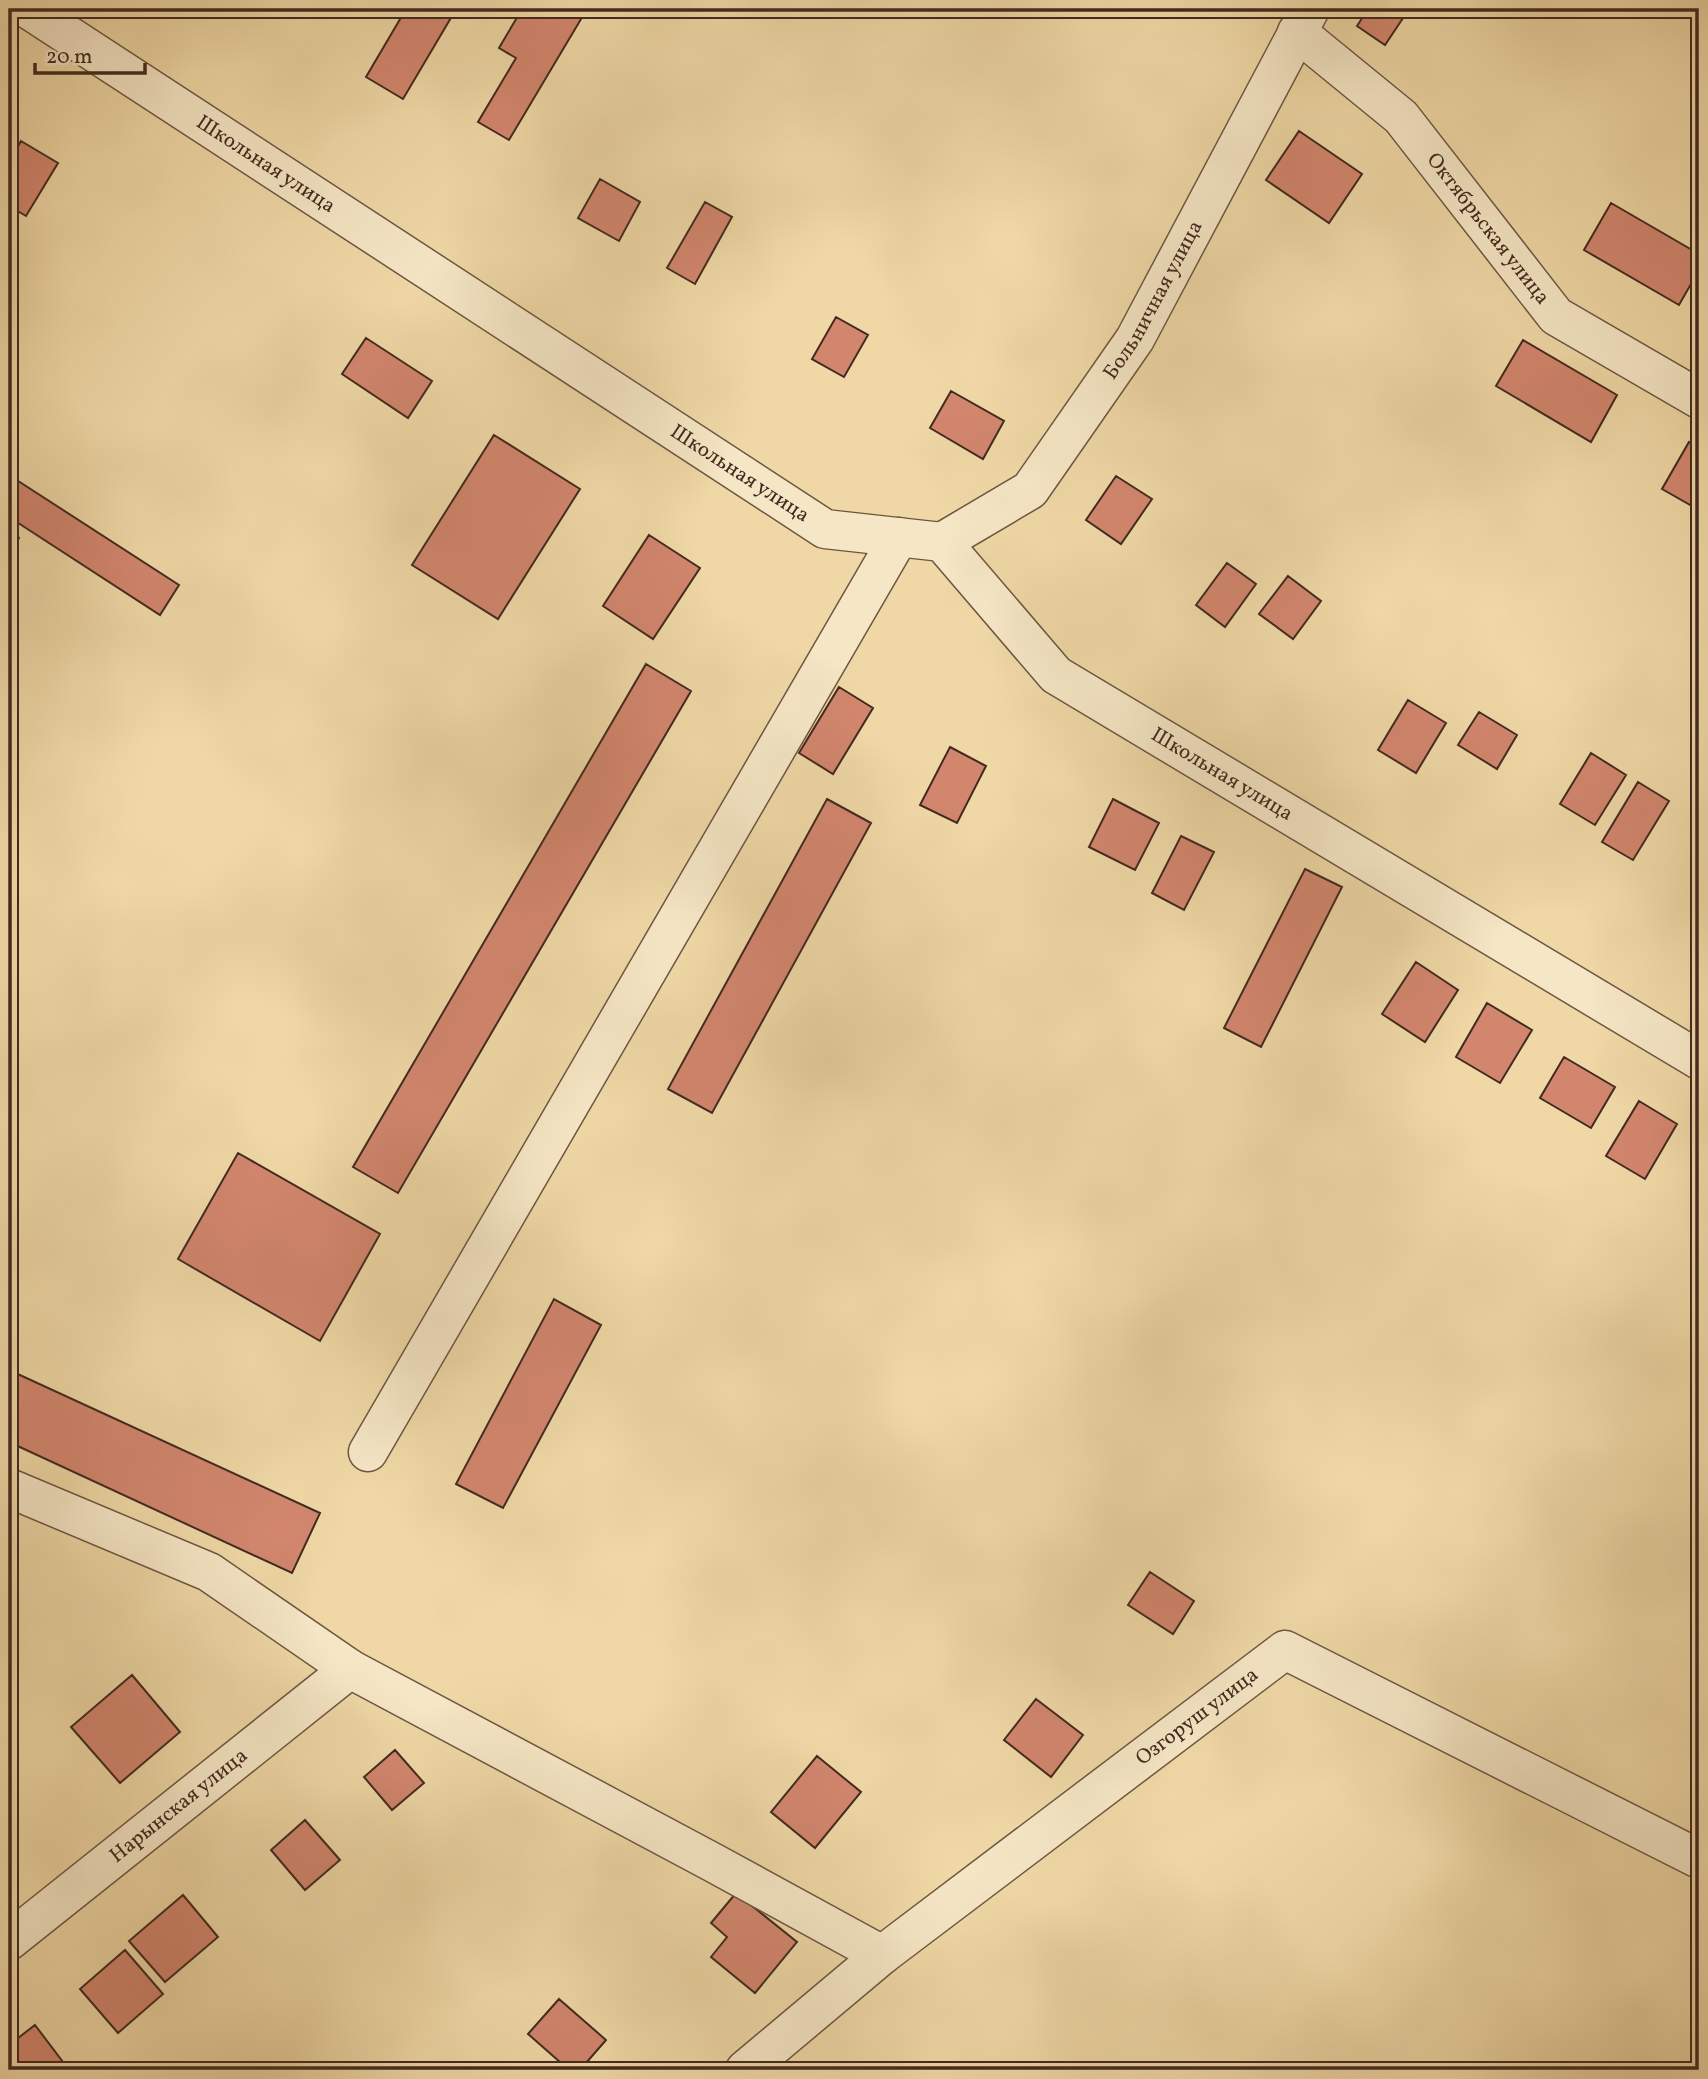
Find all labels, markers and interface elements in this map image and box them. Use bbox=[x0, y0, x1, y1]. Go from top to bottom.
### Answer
scale bar bbox=[35, 32, 145, 76]
text: 20 m bbox=[46, 43, 92, 72]
street label: Школьная улица bbox=[190, 108, 341, 220]
street label: Октябрьская улица bbox=[1420, 147, 1556, 311]
street label: Больничная улица bbox=[1096, 215, 1210, 386]
street label: Школьная улица bbox=[664, 417, 815, 530]
street label: Школьная улица bbox=[1145, 721, 1299, 828]
street label: Озгоруш улица bbox=[1130, 1661, 1265, 1773]
street label: Нарынская улица bbox=[103, 1742, 254, 1870]

